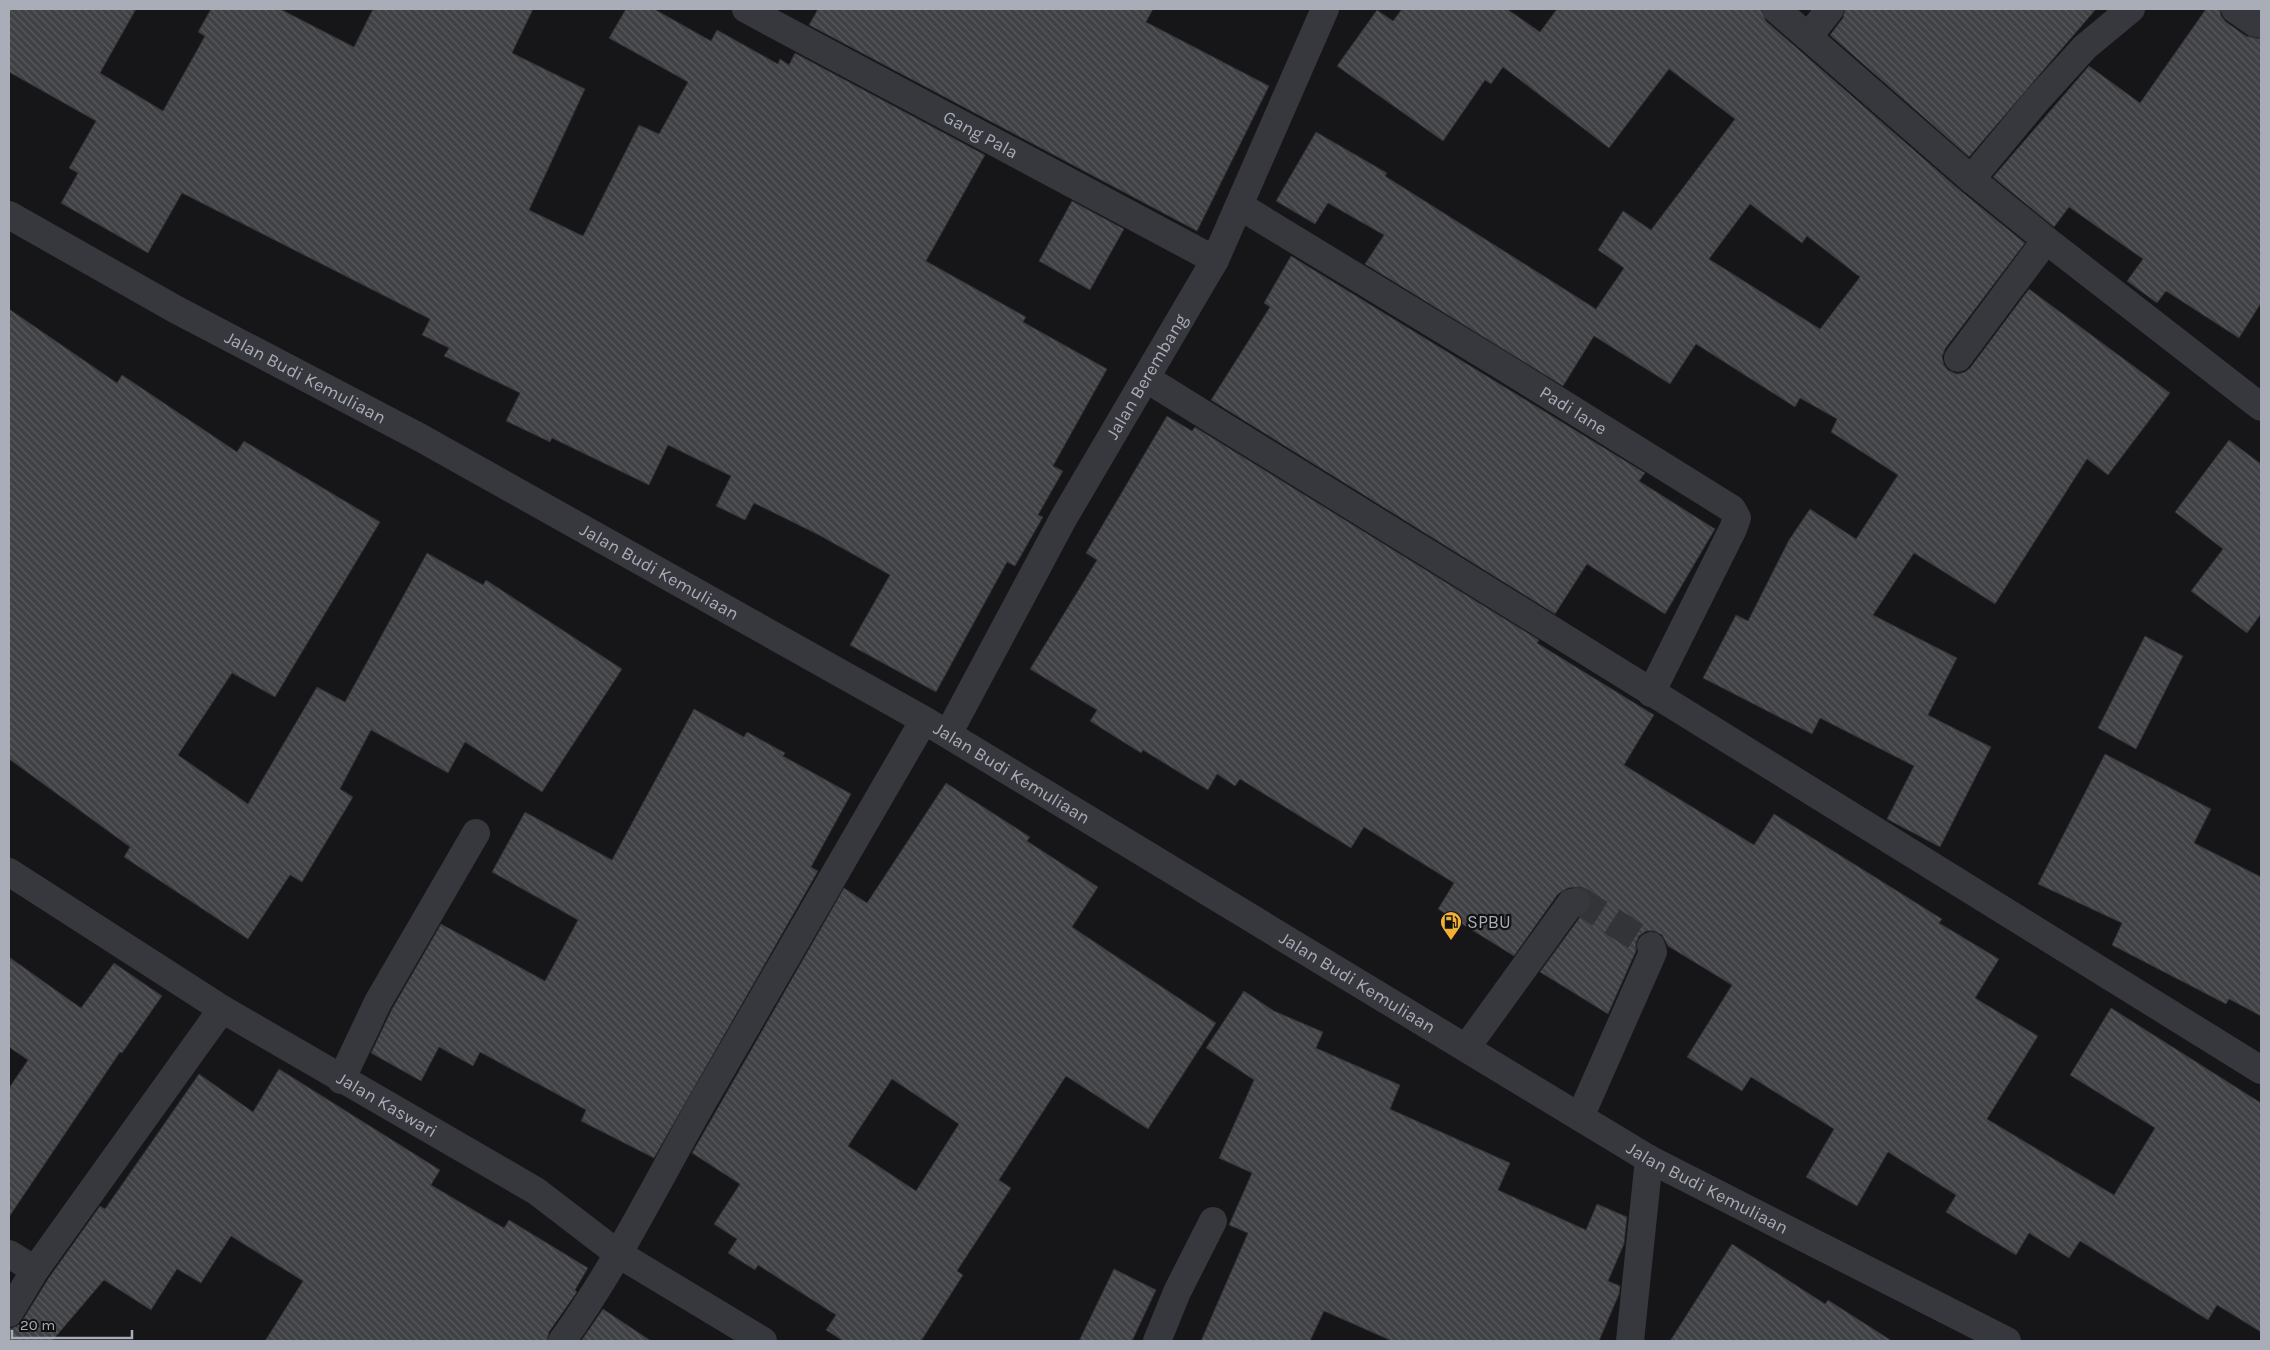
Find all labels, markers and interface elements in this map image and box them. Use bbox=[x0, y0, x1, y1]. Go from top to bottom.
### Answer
street label: Gang Pala bbox=[939, 106, 1022, 163]
street label: Jalan Berembang bbox=[1101, 310, 1192, 443]
street label: Jalan Budi Kemuliaan bbox=[221, 326, 390, 429]
street label: Padi lane bbox=[1536, 381, 1611, 440]
street label: Jalan Budi Kemuliaan bbox=[576, 518, 743, 625]
street label: Jalan Budi Kemuliaan bbox=[930, 718, 1094, 829]
fuel station icon: SPBU bbox=[1439, 910, 1463, 941]
place label: SPBU bbox=[1467, 911, 1511, 933]
street label: Jalan Budi Kemuliaan bbox=[1275, 927, 1440, 1038]
street label: Jalan Kaswari bbox=[333, 1067, 441, 1142]
street label: Jalan Budi Kemuliaan bbox=[1623, 1137, 1792, 1239]
scale bar bbox=[12, 1308, 132, 1340]
text: 20 m bbox=[20, 1316, 55, 1334]

